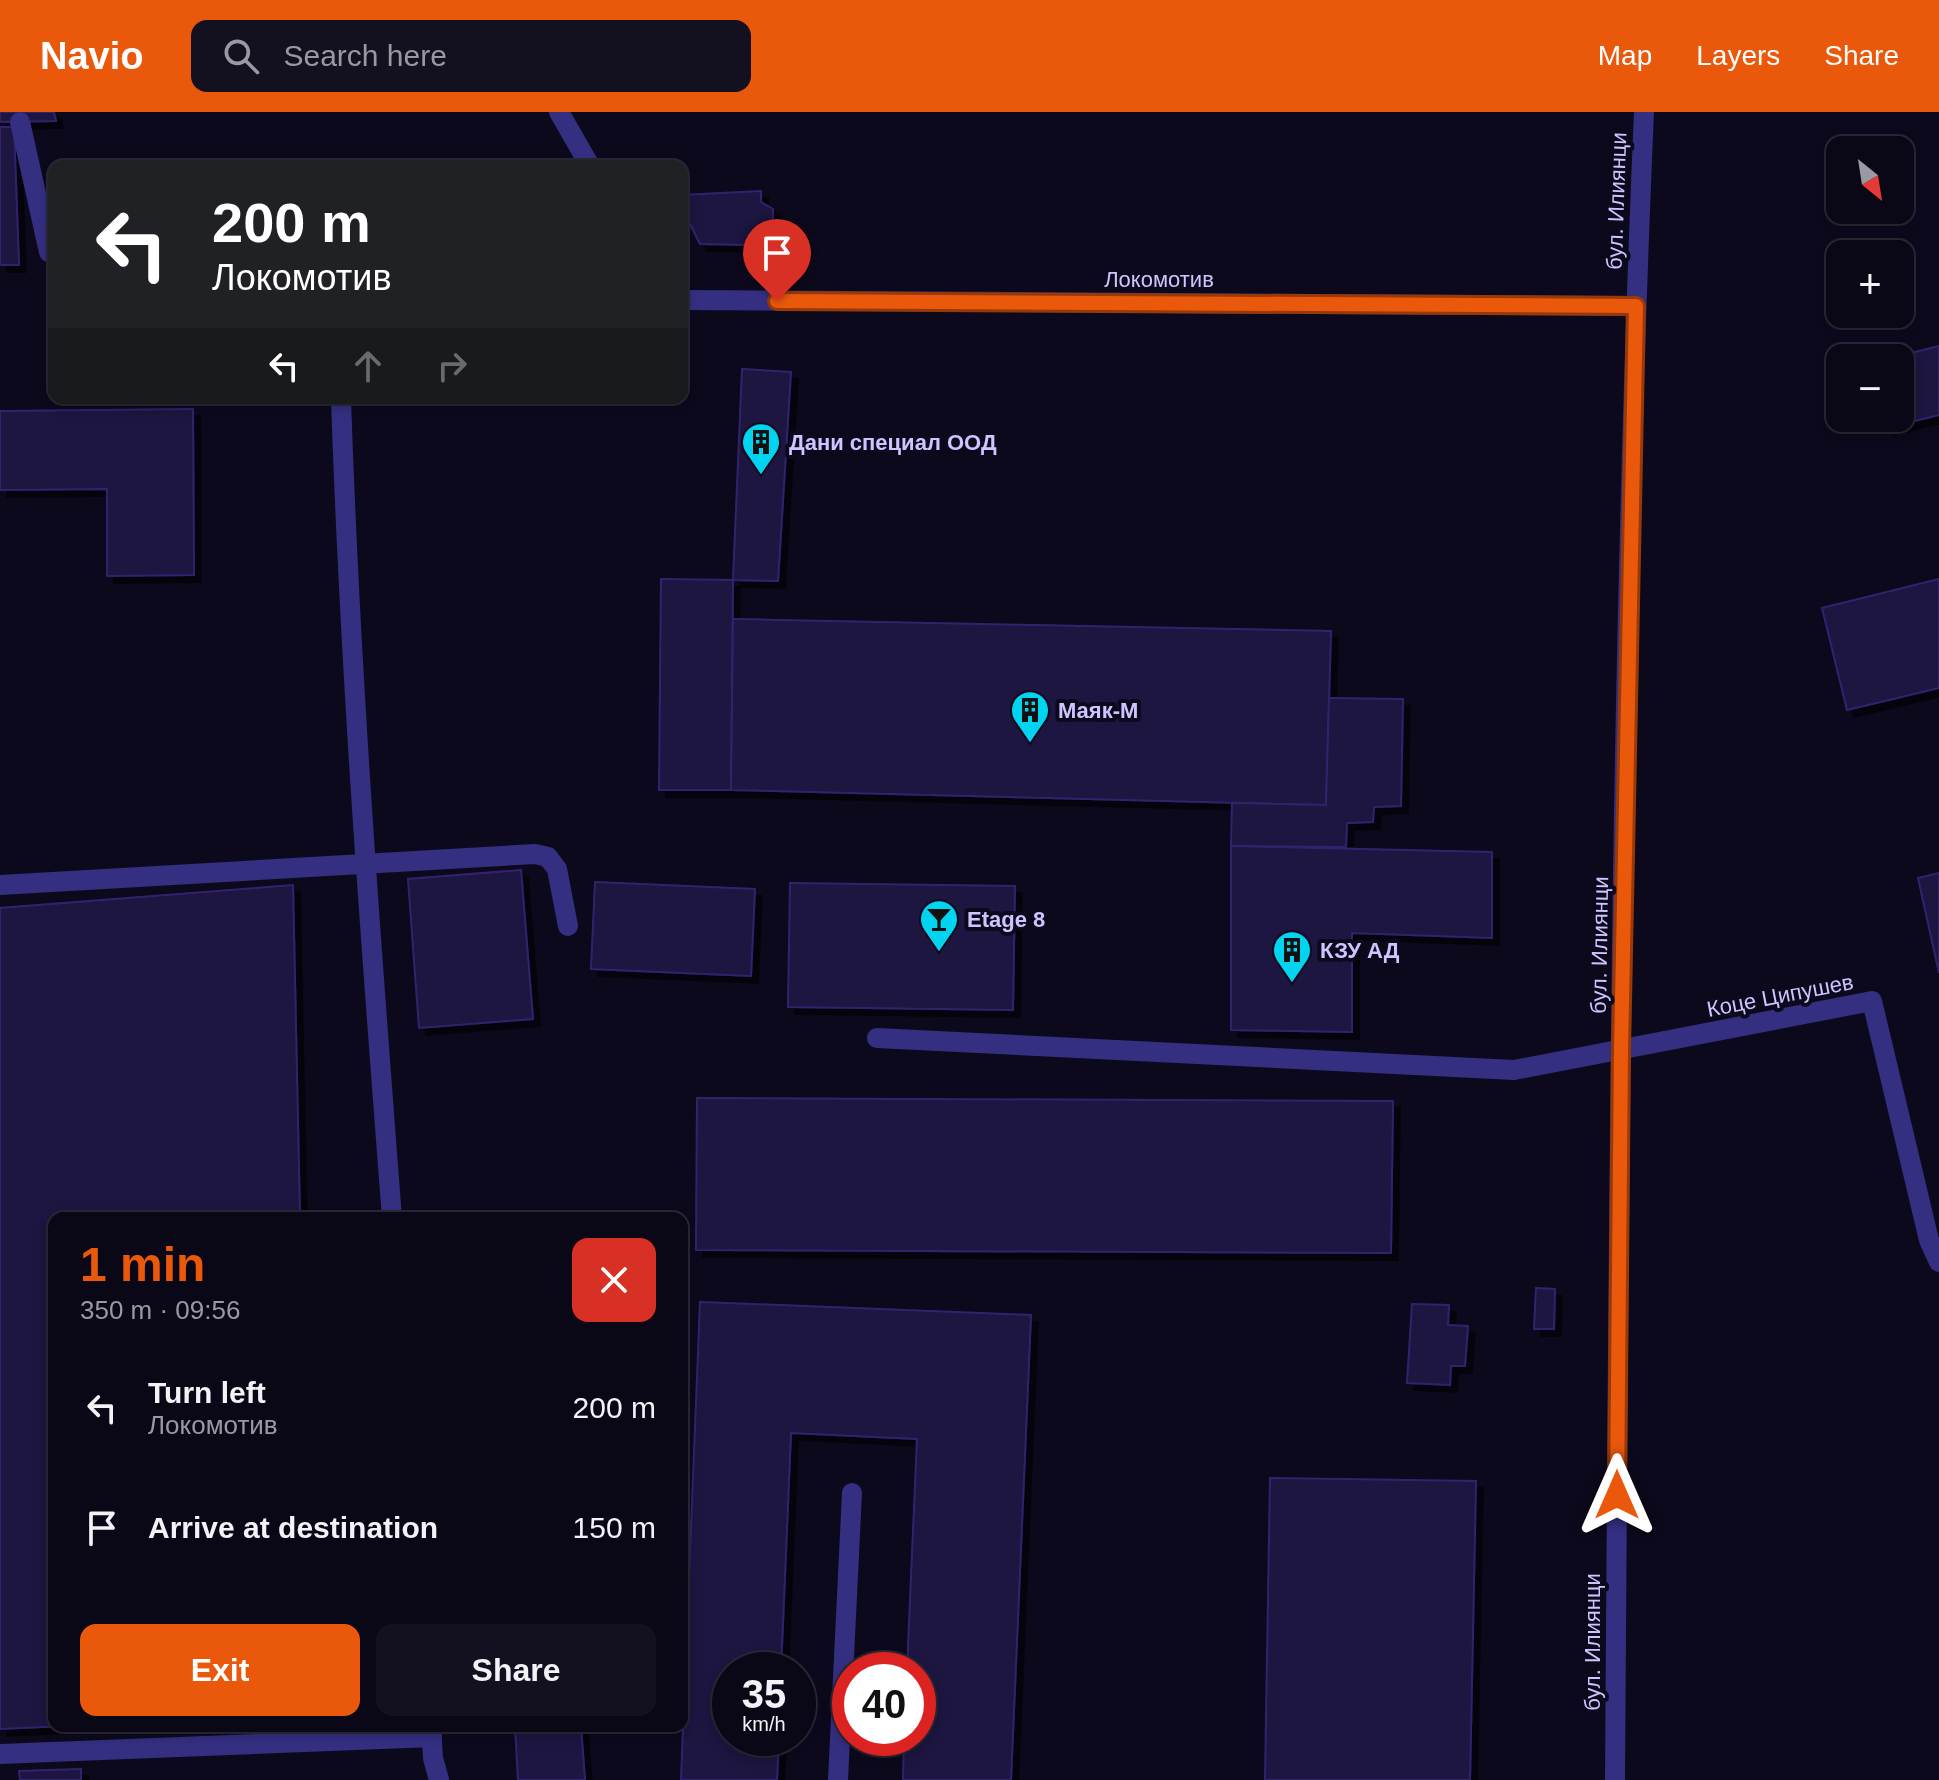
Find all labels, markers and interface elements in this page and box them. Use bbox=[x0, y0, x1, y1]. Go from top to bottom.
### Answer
search box bbox=[191, 20, 751, 92]
icon: search bbox=[219, 34, 263, 78]
text: Navio bbox=[40, 35, 143, 77]
text: Search here bbox=[283, 39, 447, 72]
text: Map bbox=[1598, 40, 1652, 71]
text: Layers bbox=[1696, 40, 1780, 71]
text: Share bbox=[1824, 40, 1899, 71]
street label: бул. Илиянци bbox=[1602, 132, 1631, 270]
north arrow bbox=[1826, 136, 1914, 224]
map controls bbox=[1826, 136, 1914, 432]
text: 200 m bbox=[212, 191, 371, 254]
icon: left bbox=[80, 192, 184, 296]
pin bbox=[743, 219, 811, 301]
icon: arrive bbox=[755, 231, 799, 275]
button: + bbox=[1826, 240, 1914, 328]
text: Локомотив bbox=[212, 257, 392, 298]
street label: Локомотив bbox=[1104, 267, 1214, 292]
icon: left bbox=[262, 344, 306, 388]
icon: ahead bbox=[346, 344, 390, 388]
icon: right bbox=[430, 344, 474, 388]
button: − bbox=[1826, 344, 1914, 432]
building icon: Дани специал ООД bbox=[740, 421, 782, 476]
place label: Дани специал ООД bbox=[789, 430, 997, 455]
building icon: Маяк-М bbox=[1009, 689, 1051, 744]
place label: Маяк-М bbox=[1058, 698, 1138, 723]
street label: бул. Илиянци bbox=[1586, 876, 1613, 1014]
bar icon: Etage 8 bbox=[918, 898, 960, 953]
place label: Etage 8 bbox=[967, 907, 1045, 932]
building icon: КЗУ АД bbox=[1271, 929, 1313, 984]
place label: КЗУ АД bbox=[1320, 938, 1400, 963]
street label: Коце Ципушев bbox=[1705, 969, 1856, 1022]
text: 1 min bbox=[80, 1238, 205, 1291]
button: close bbox=[572, 1238, 656, 1322]
text: 350 m · 09:56 bbox=[80, 1295, 240, 1325]
text: Turn left bbox=[148, 1376, 266, 1409]
icon: left bbox=[80, 1386, 124, 1430]
text: 200 m bbox=[573, 1391, 656, 1424]
text: Локомотив bbox=[148, 1410, 278, 1440]
position arrow bbox=[1575, 1453, 1659, 1537]
icon: arrive bbox=[80, 1506, 124, 1550]
text: Arrive at destination bbox=[148, 1511, 438, 1544]
text: 150 m bbox=[573, 1511, 656, 1544]
street label: бул. Илиянци bbox=[1580, 1573, 1605, 1711]
button: Exit bbox=[80, 1624, 360, 1716]
button: Share bbox=[376, 1624, 656, 1716]
speed limit sign: 40 bbox=[832, 1652, 936, 1756]
text: 35 bbox=[742, 1672, 786, 1716]
text: km/h bbox=[742, 1713, 786, 1735]

